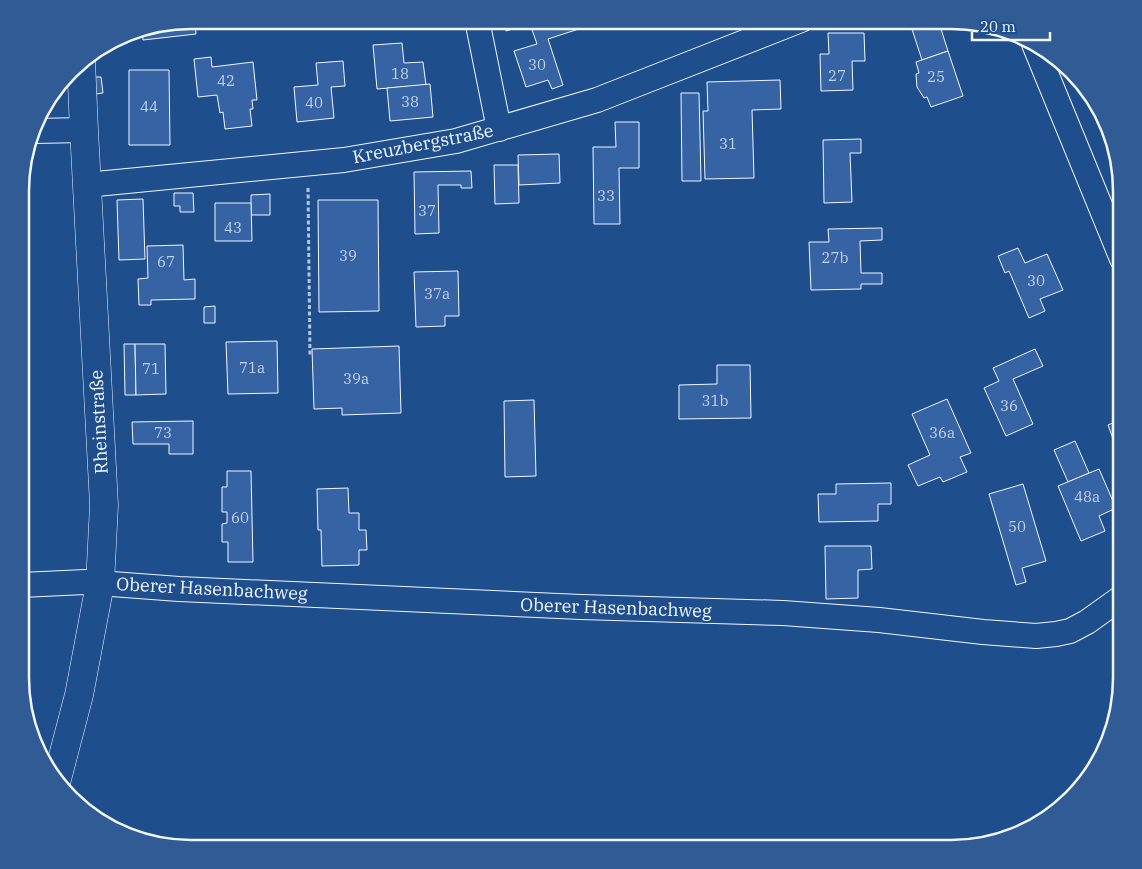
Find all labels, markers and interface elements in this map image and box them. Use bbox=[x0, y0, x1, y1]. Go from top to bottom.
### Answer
scale bar bbox=[972, 10, 1050, 42]
text: 20 m bbox=[980, 17, 1016, 36]
house number: 30 bbox=[528, 55, 546, 74]
house number: 18 bbox=[391, 64, 409, 83]
house number: 27 bbox=[828, 66, 846, 85]
house number: 25 bbox=[927, 67, 945, 86]
house number: 42 bbox=[217, 71, 235, 90]
house number: 38 bbox=[401, 92, 419, 111]
house number: 40 bbox=[305, 93, 323, 112]
house number: 44 bbox=[140, 97, 158, 116]
street label: Kreuzbergstraße bbox=[351, 119, 495, 168]
house number: 31 bbox=[719, 134, 737, 153]
house number: 33 bbox=[597, 186, 615, 205]
house number: 37 bbox=[418, 201, 436, 220]
house number: 43 bbox=[224, 218, 242, 237]
house number: 39 bbox=[339, 246, 357, 265]
house number: 27b bbox=[822, 248, 849, 267]
house number: 67 bbox=[157, 252, 175, 271]
house number: 30 bbox=[1027, 271, 1045, 290]
house number: 37a bbox=[424, 284, 450, 303]
house number: 71a bbox=[239, 358, 265, 377]
house number: 71 bbox=[142, 359, 160, 378]
street label: Rheinstraße bbox=[84, 369, 113, 475]
house number: 39a bbox=[343, 369, 369, 388]
house number: 31b bbox=[702, 391, 729, 410]
house number: 36 bbox=[1000, 396, 1018, 415]
house number: 73 bbox=[154, 423, 172, 442]
house number: 36a bbox=[929, 423, 955, 442]
house number: 48a bbox=[1074, 487, 1100, 506]
house number: 60 bbox=[231, 508, 249, 527]
house number: 50 bbox=[1008, 517, 1026, 536]
street label: Oberer Hasenbachweg bbox=[116, 572, 308, 605]
street label: Oberer Hasenbachweg bbox=[520, 593, 712, 622]

